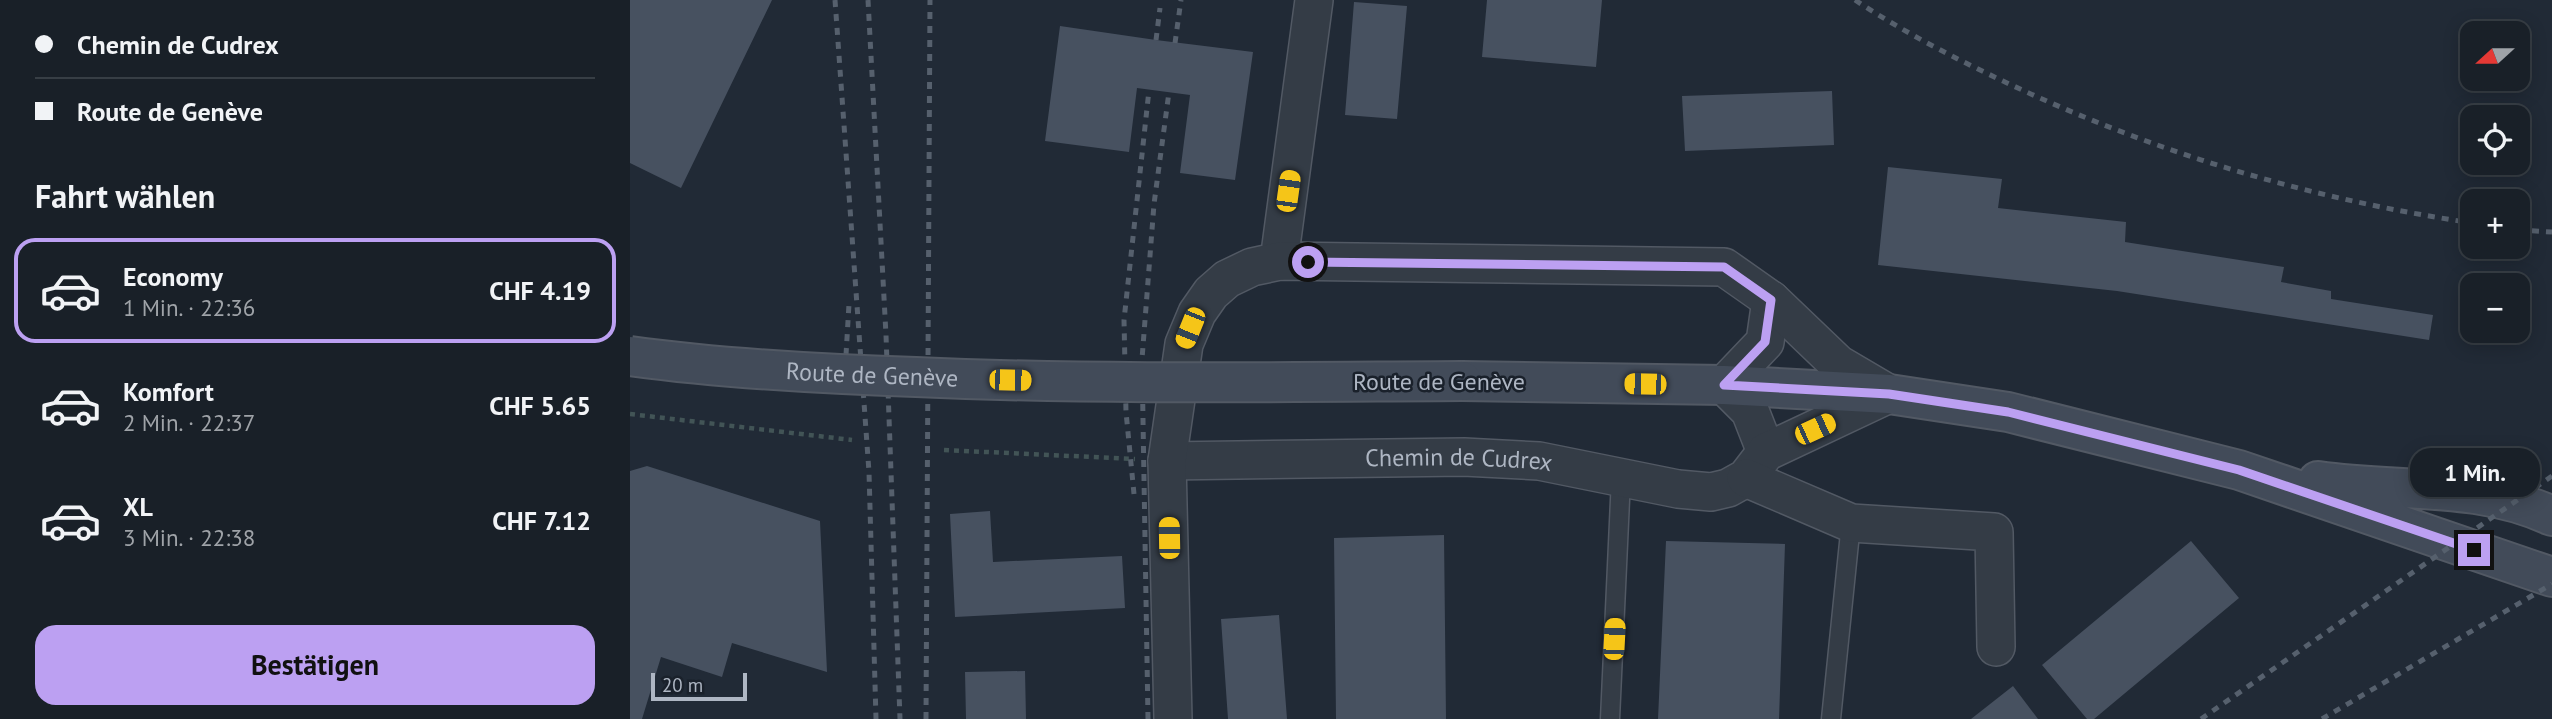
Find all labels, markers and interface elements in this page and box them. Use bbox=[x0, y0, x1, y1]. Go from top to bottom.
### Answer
north arrow bbox=[2460, 21, 2530, 91]
map controls bbox=[2460, 21, 2530, 343]
text: Chemin de Cudrex bbox=[77, 28, 279, 61]
text: Route de Genève bbox=[77, 95, 263, 128]
button: locate bbox=[2460, 105, 2530, 175]
car bbox=[1275, 169, 1302, 213]
text: Fahrt wählen bbox=[35, 175, 215, 217]
button: + bbox=[2460, 189, 2530, 259]
route start bbox=[1292, 246, 1324, 278]
icon: car bbox=[39, 259, 102, 322]
text: Economy bbox=[123, 260, 223, 293]
button: − bbox=[2460, 273, 2530, 343]
text: CHF 4.19 bbox=[489, 274, 591, 307]
text: 1 Min. · 22:36 bbox=[123, 293, 255, 322]
car bbox=[1173, 305, 1208, 351]
street label: Route de Genève bbox=[785, 355, 959, 394]
street label: Route de Genève bbox=[1353, 366, 1525, 397]
car bbox=[989, 369, 1032, 391]
car bbox=[1624, 373, 1667, 395]
icon: car bbox=[39, 374, 102, 437]
text: Komfort bbox=[123, 375, 214, 408]
text: CHF 5.65 bbox=[489, 389, 591, 422]
text: 2 Min. · 22:37 bbox=[123, 408, 255, 437]
car bbox=[1792, 411, 1839, 447]
street label: Chemin de Cudrex bbox=[1365, 441, 1555, 478]
callout: 1 Min. bbox=[2409, 448, 2539, 498]
text: 1 Min. bbox=[2444, 458, 2506, 487]
icon: car bbox=[39, 489, 102, 552]
text: XL bbox=[123, 490, 153, 523]
text: CHF 7.12 bbox=[492, 504, 591, 537]
car bbox=[1159, 517, 1180, 559]
text: 3 Min. · 22:38 bbox=[123, 523, 255, 552]
route end bbox=[2458, 534, 2490, 566]
car bbox=[1603, 617, 1626, 661]
button: Bestätigen bbox=[35, 625, 595, 705]
scale bar bbox=[651, 670, 747, 702]
text: 20 m bbox=[662, 673, 703, 697]

